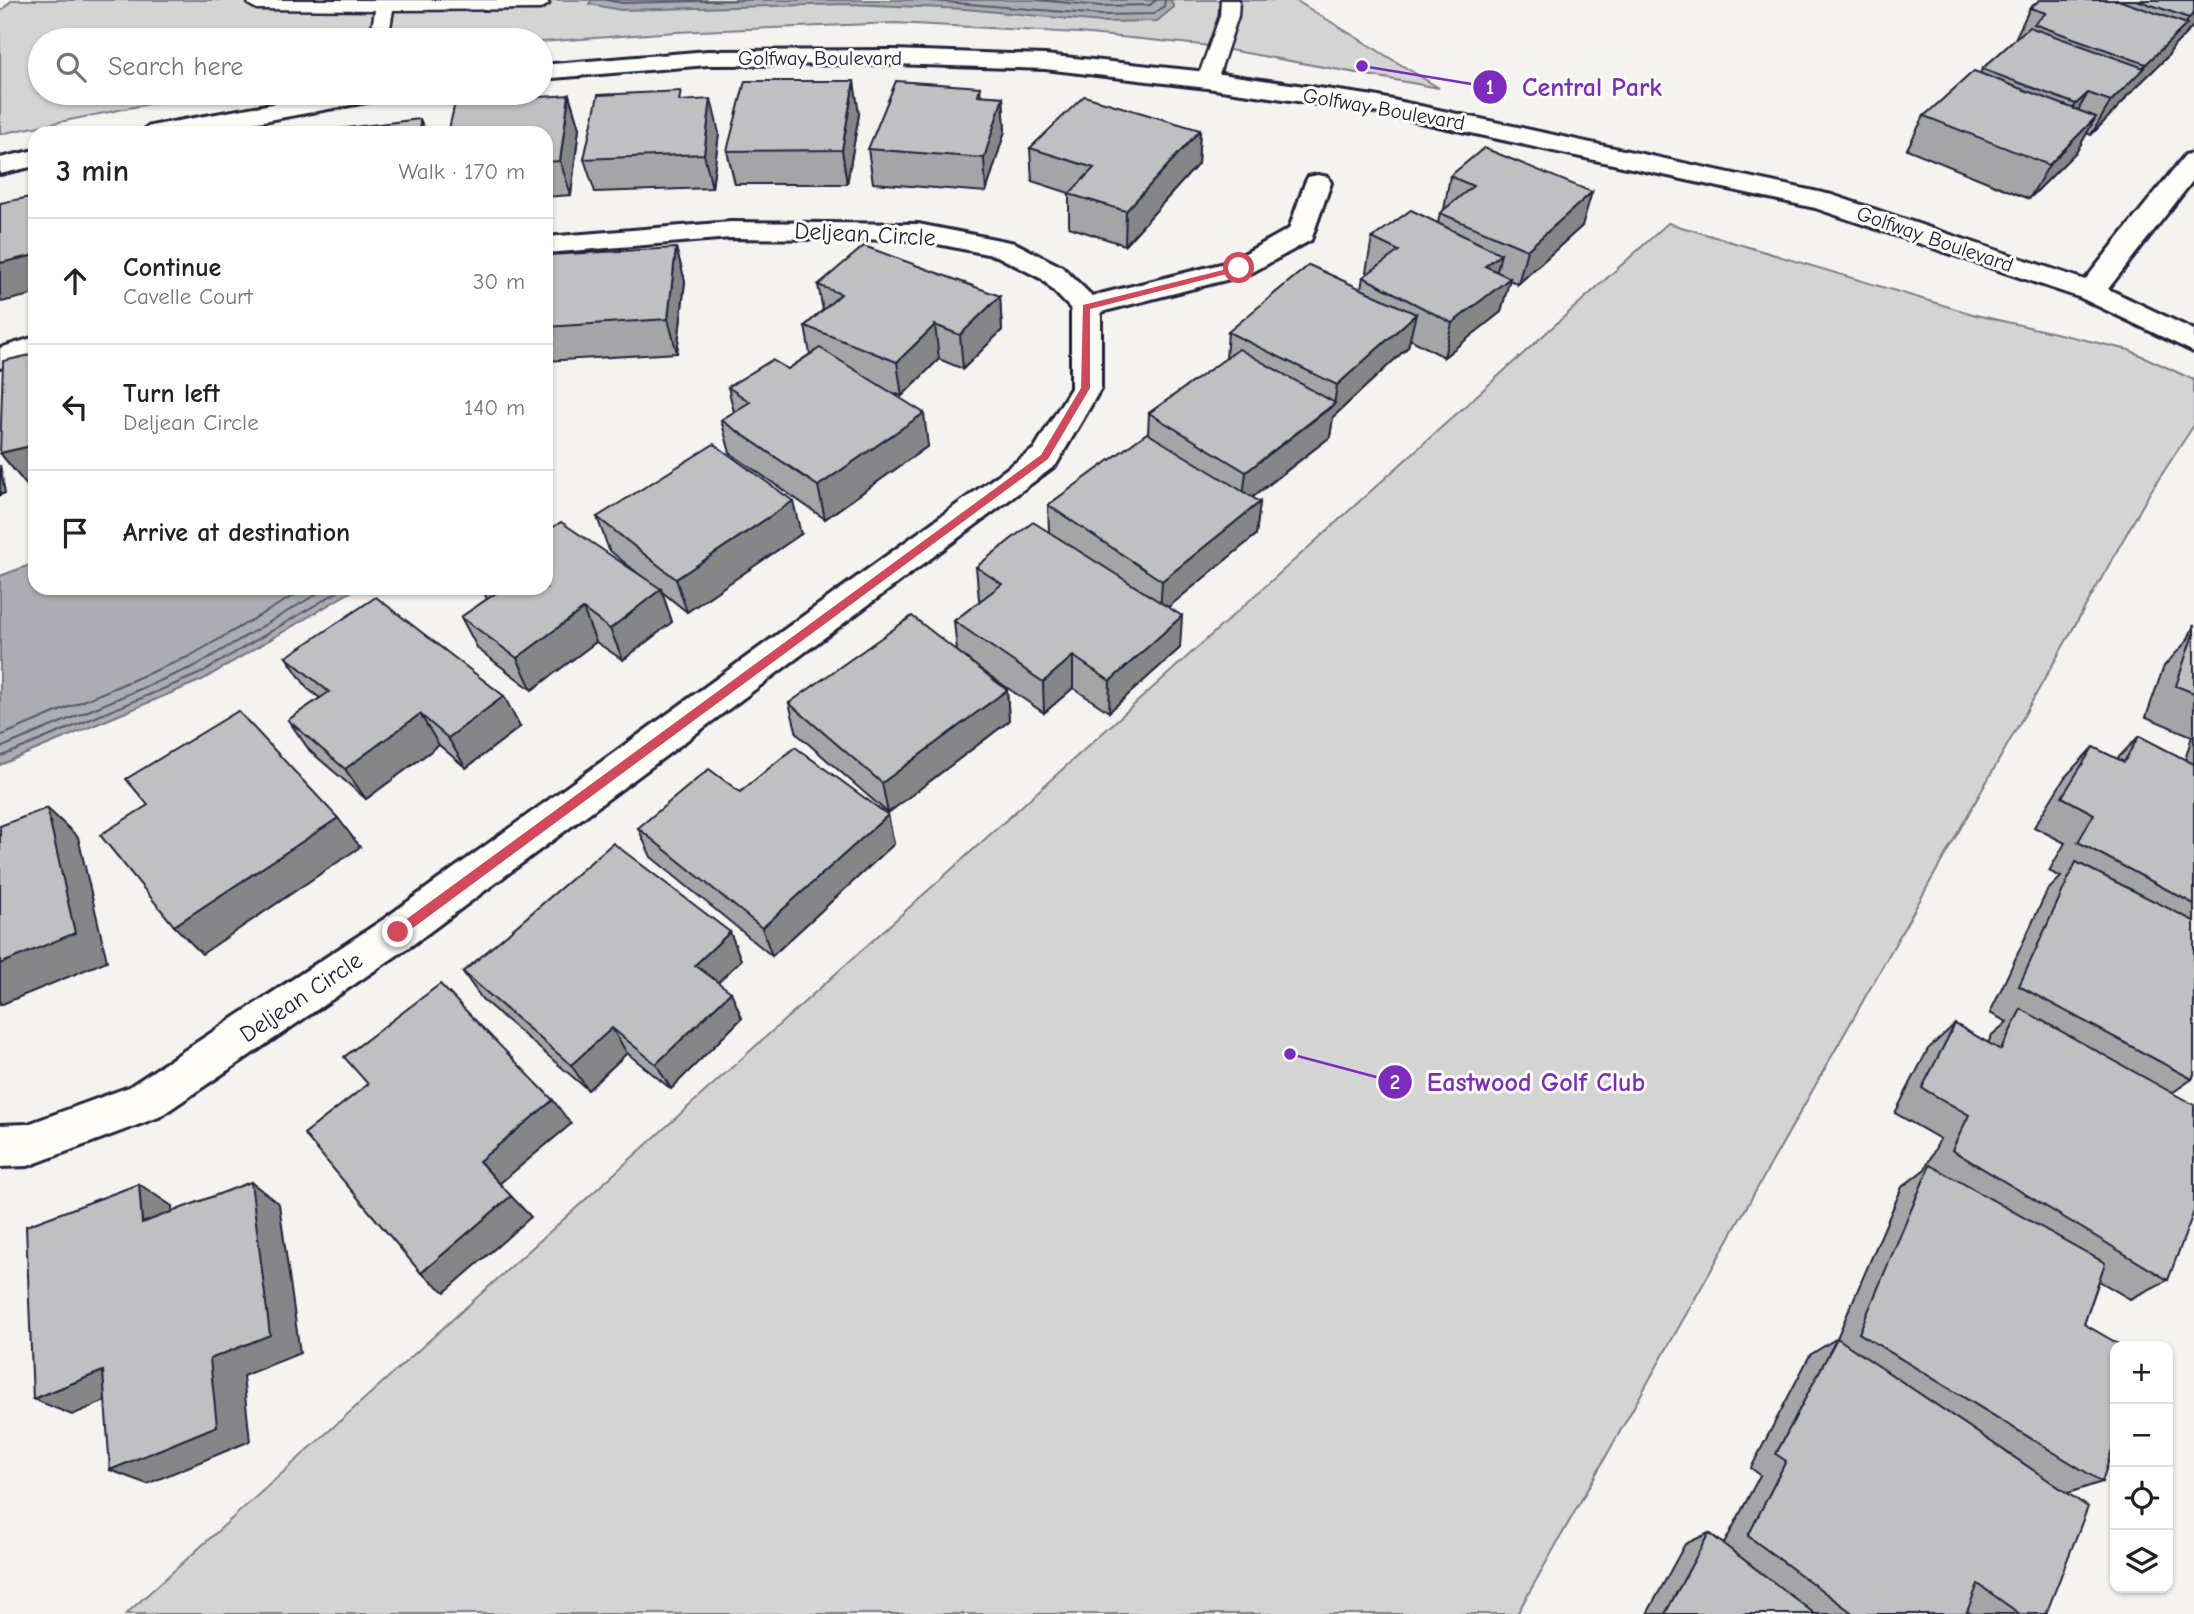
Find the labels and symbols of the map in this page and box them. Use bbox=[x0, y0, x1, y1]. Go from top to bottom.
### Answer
street label: Golfway Boulevard bbox=[738, 46, 902, 70]
callout: Central Park bbox=[1473, 64, 1676, 111]
text: Central Park bbox=[1522, 73, 1662, 103]
text: 1 bbox=[1486, 75, 1494, 99]
street label: Golfway Boulevard bbox=[1301, 83, 1467, 135]
street label: Golfway Boulevard bbox=[1854, 201, 2016, 277]
street label: Deljean Circle bbox=[794, 216, 936, 252]
route start bbox=[1223, 252, 1254, 283]
route end bbox=[382, 916, 413, 947]
street label: Deljean Circle bbox=[234, 946, 368, 1048]
callout: Eastwood Golf Club bbox=[1377, 1058, 1659, 1105]
text: Eastwood Golf Club bbox=[1427, 1068, 1645, 1098]
text: 2 bbox=[1390, 1070, 1400, 1094]

